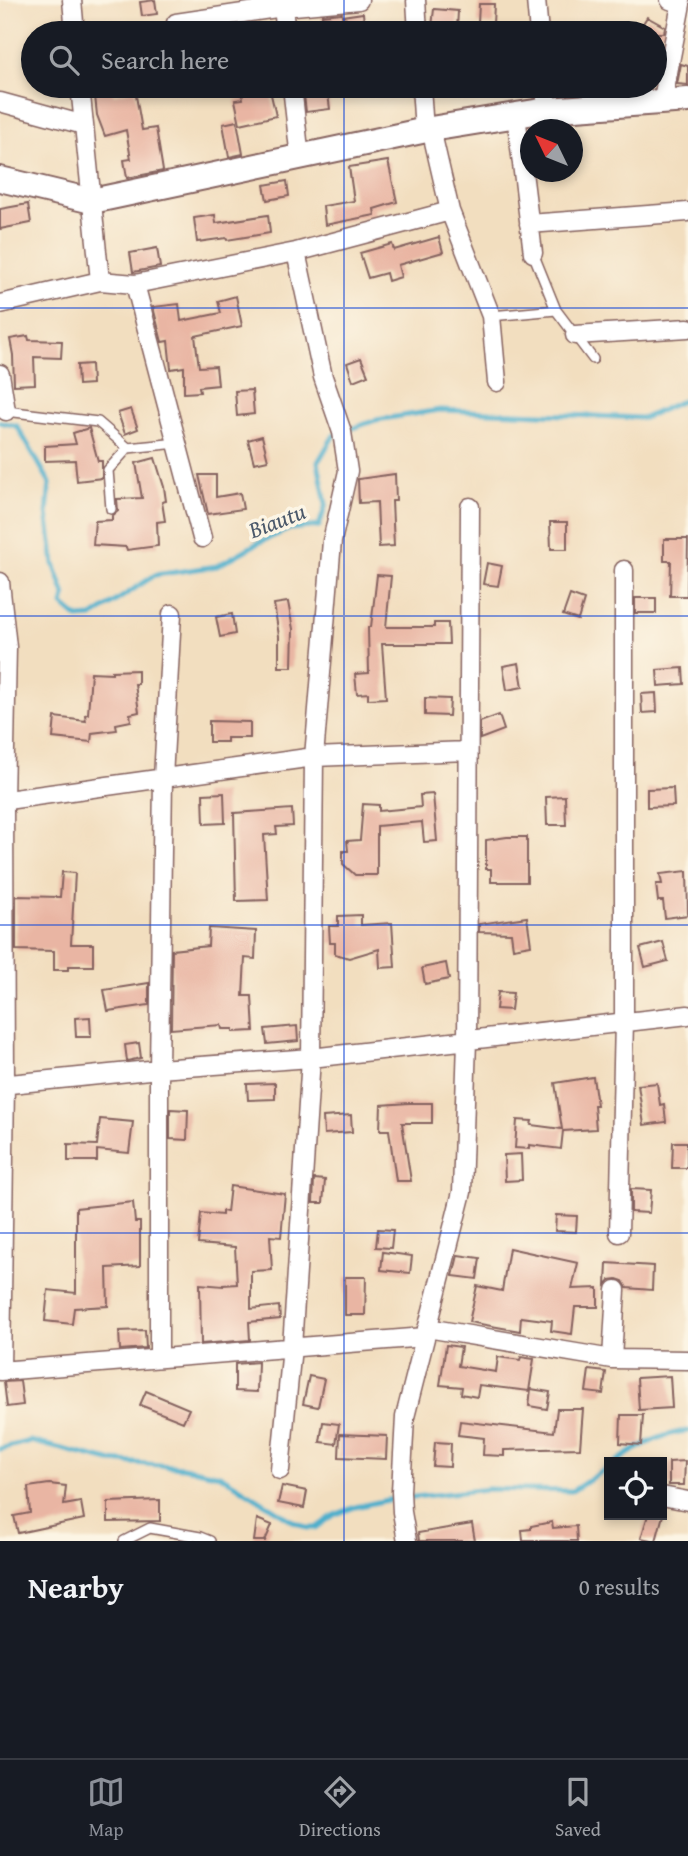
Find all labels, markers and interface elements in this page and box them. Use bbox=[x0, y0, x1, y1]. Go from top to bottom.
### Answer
search box bbox=[21, 21, 667, 98]
text: Search here bbox=[101, 40, 229, 79]
icon: search bbox=[45, 41, 83, 79]
north arrow bbox=[520, 119, 583, 182]
water label: Biautu bbox=[243, 494, 311, 546]
map controls bbox=[604, 1457, 667, 1520]
button: locate bbox=[604, 1457, 667, 1520]
text: Nearby bbox=[28, 1565, 124, 1609]
text: 0 results bbox=[579, 1570, 660, 1603]
tab: Map bbox=[87, 1773, 125, 1843]
tab: Directions bbox=[299, 1773, 381, 1843]
tab: Saved bbox=[555, 1773, 601, 1843]

